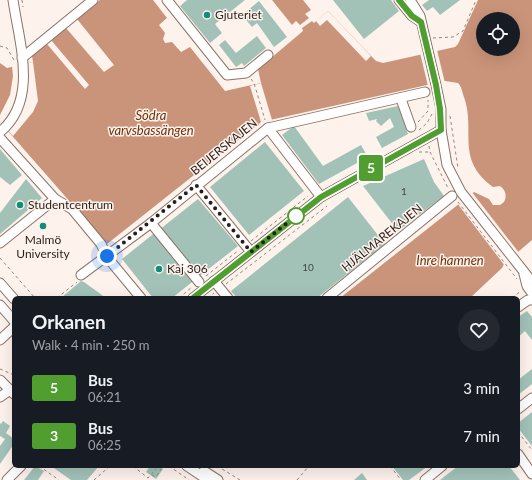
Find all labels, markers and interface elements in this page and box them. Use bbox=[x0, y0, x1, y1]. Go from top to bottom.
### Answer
place label: Gjuteriet bbox=[215, 7, 262, 22]
marker: Gjuteriet bbox=[202, 10, 212, 20]
map controls bbox=[476, 12, 520, 56]
button: locate bbox=[476, 12, 520, 56]
water label: Södra varvsbassängen bbox=[108, 107, 194, 138]
street label: BEIJERSKAJEN bbox=[187, 115, 260, 178]
line badge: 5 bbox=[358, 155, 384, 181]
text: 5 bbox=[367, 159, 375, 176]
house number: 1 bbox=[401, 185, 407, 197]
place label: Studentcentrum bbox=[28, 197, 113, 212]
marker: Studentcentrum bbox=[15, 200, 25, 210]
street label: HJÄLMAREKAJEN bbox=[338, 201, 425, 275]
unlabelled marker bbox=[287, 207, 305, 225]
marker: Malmö University bbox=[38, 221, 48, 231]
place label: Malmö University bbox=[16, 232, 71, 261]
your location bbox=[97, 246, 117, 266]
water label: Inre hamnen bbox=[416, 252, 484, 268]
place label: Kaj 306 bbox=[167, 261, 208, 276]
house number: 10 bbox=[302, 261, 314, 273]
marker: Kaj 306 bbox=[154, 264, 164, 274]
button: heart bbox=[458, 309, 500, 351]
text: Orkanen bbox=[32, 310, 106, 333]
text: Walk · 4 min · 250 m bbox=[32, 337, 150, 353]
text: Bus bbox=[88, 371, 113, 389]
text: 5 bbox=[50, 379, 58, 396]
text: 3 min bbox=[463, 379, 500, 397]
text: 06:21 bbox=[88, 389, 121, 405]
text: Bus bbox=[88, 419, 113, 437]
text: 3 bbox=[50, 427, 58, 444]
text: 7 min bbox=[463, 427, 500, 445]
text: 06:25 bbox=[88, 437, 121, 453]

